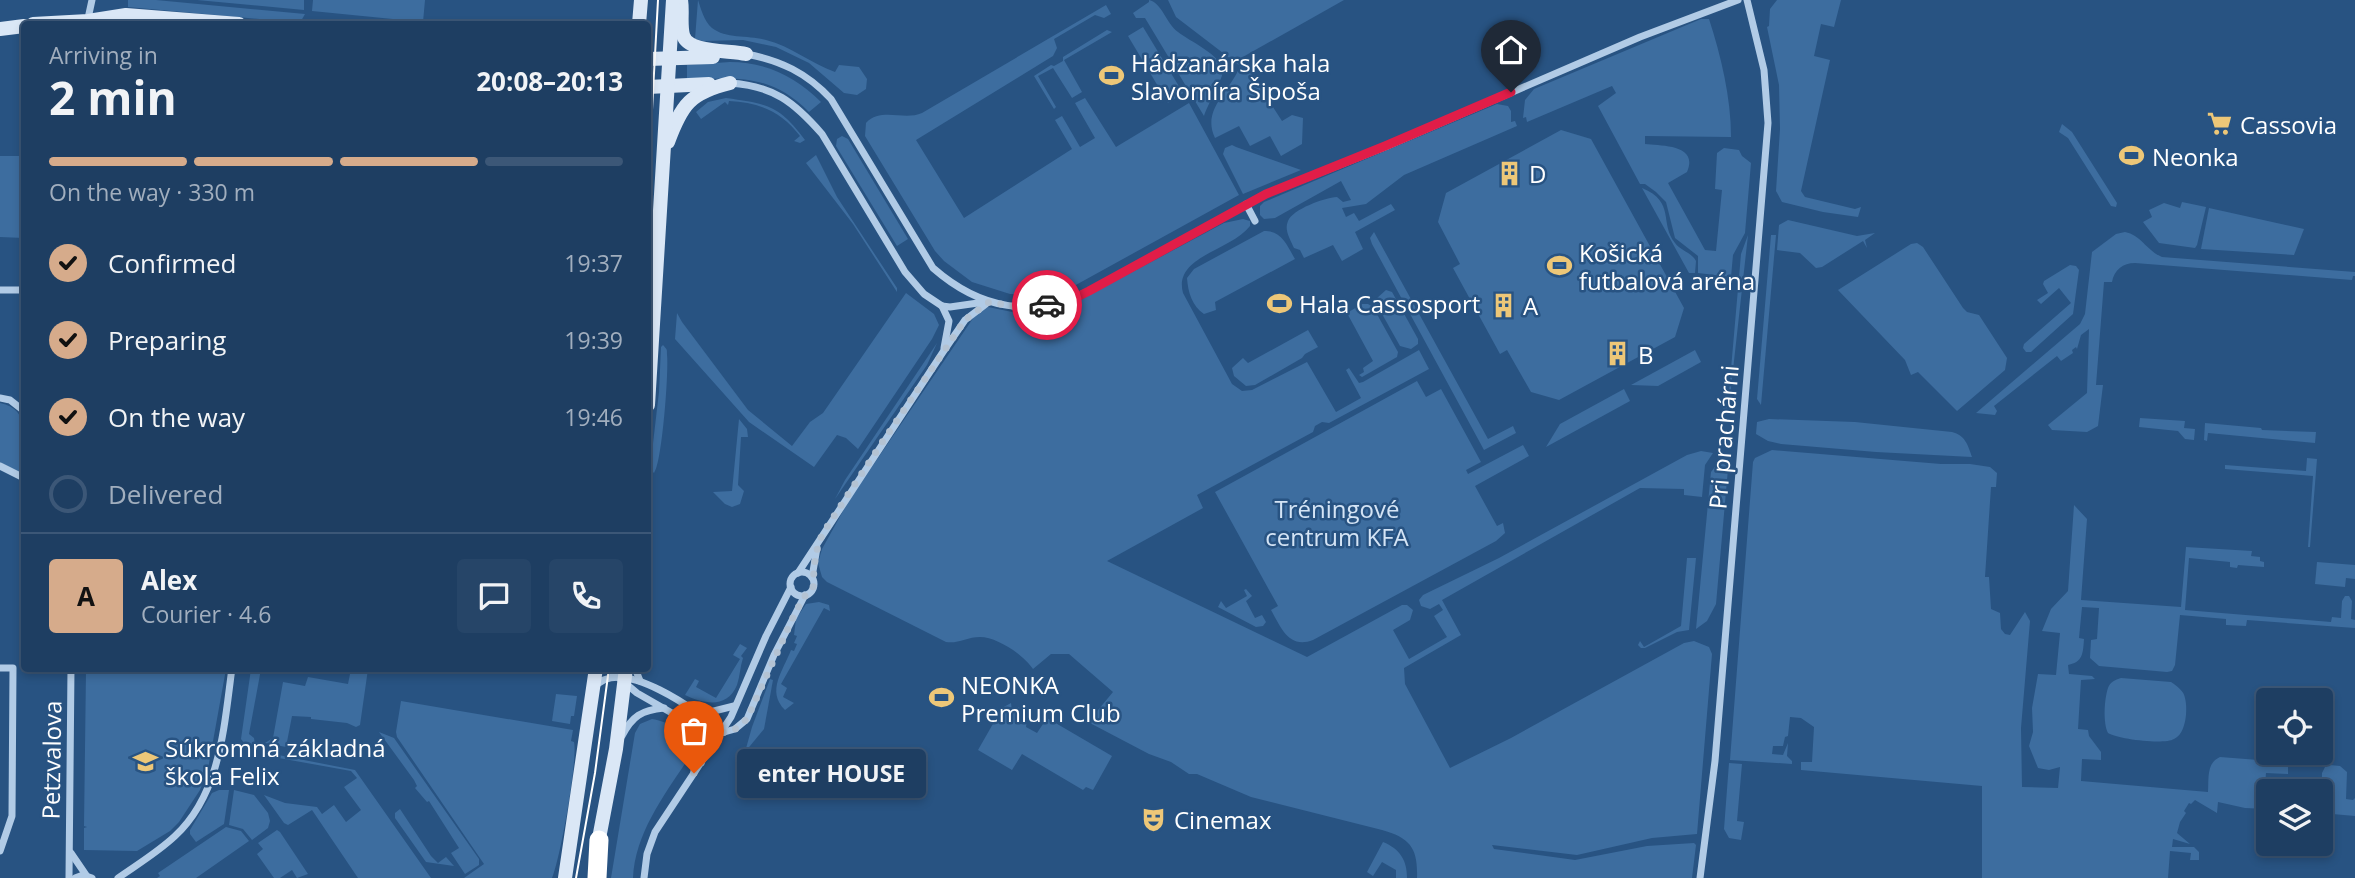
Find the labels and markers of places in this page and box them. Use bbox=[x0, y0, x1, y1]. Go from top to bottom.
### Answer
pin bbox=[1481, 20, 1541, 92]
place label: Hádzanárska hala Slavomíra Šipoša bbox=[1131, 46, 1330, 107]
sports icon: Hádzanárska hala Slavomíra Šipoša bbox=[1097, 62, 1125, 90]
place label: Cassovia bbox=[2240, 108, 2337, 141]
supermarket icon: Cassovia bbox=[2206, 110, 2234, 138]
place label: Neonka bbox=[2152, 140, 2239, 173]
sports icon: Neonka bbox=[2118, 142, 2146, 170]
place label: D bbox=[1529, 157, 1546, 190]
building icon: D bbox=[1495, 159, 1523, 187]
place label: Košická futbalová aréna bbox=[1579, 236, 1755, 297]
sports icon: Košická futbalová aréna bbox=[1545, 252, 1573, 280]
place label: Hala Cassosport bbox=[1299, 287, 1480, 320]
sports icon: Hala Cassosport bbox=[1265, 289, 1293, 317]
place label: A bbox=[1523, 289, 1539, 322]
building icon: A bbox=[1489, 291, 1517, 319]
place label: B bbox=[1638, 338, 1654, 371]
building icon: B bbox=[1604, 340, 1632, 368]
place label: NEONKA Premium Club bbox=[961, 668, 1121, 729]
sports icon: NEONKA Premium Club bbox=[927, 684, 955, 712]
pin bbox=[664, 701, 724, 773]
place label: Súkromná základná škola Felix bbox=[165, 731, 386, 792]
school or university icon: Súkromná základná škola Felix bbox=[131, 747, 159, 775]
callout: enter HOUSE bbox=[736, 748, 925, 798]
place label: Cinemax bbox=[1174, 803, 1272, 836]
theatre icon: Cinemax bbox=[1140, 805, 1168, 833]

